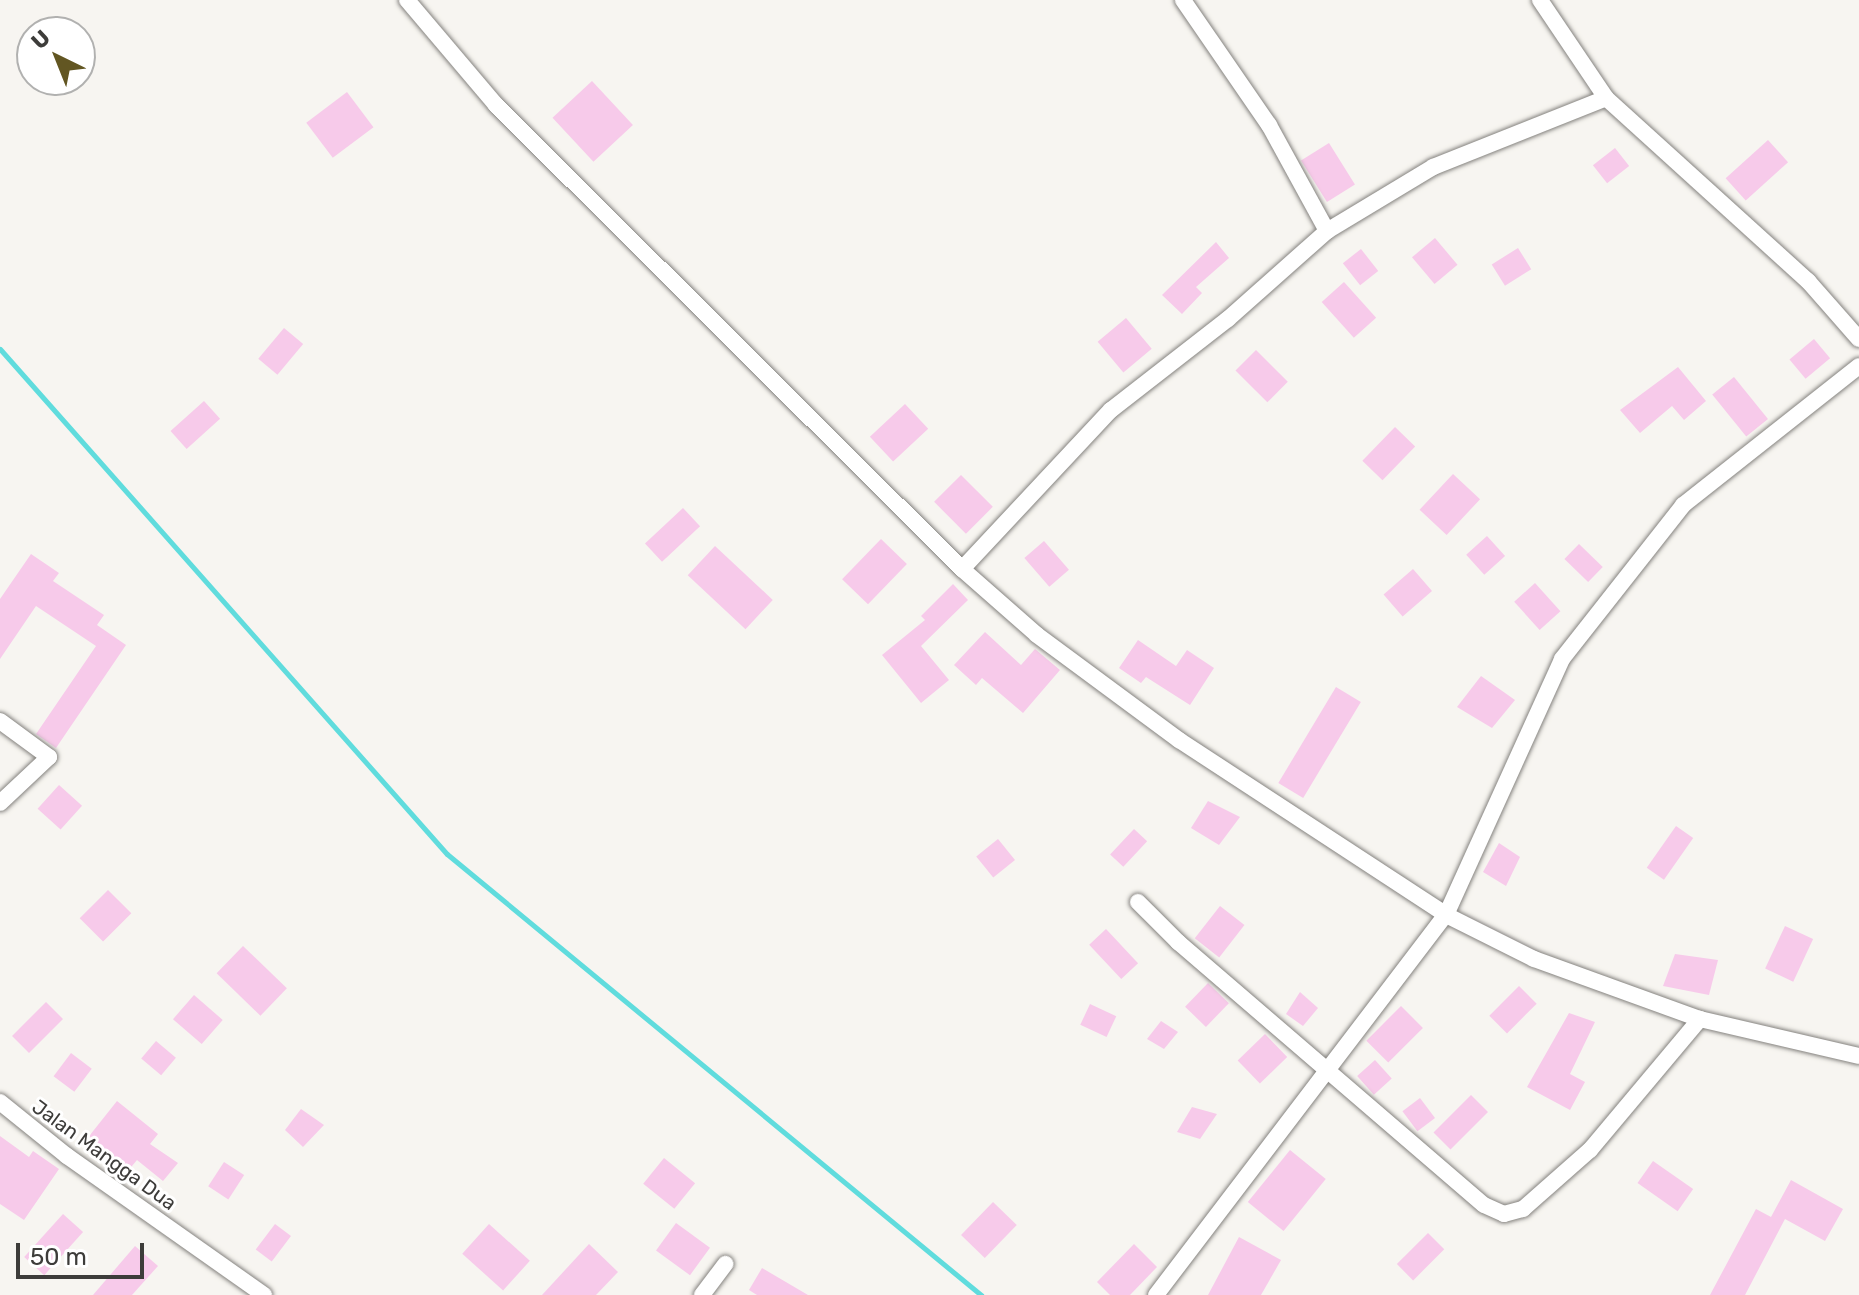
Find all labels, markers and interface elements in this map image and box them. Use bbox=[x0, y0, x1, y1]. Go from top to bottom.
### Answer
north arrow bbox=[16, 16, 96, 96]
text: U bbox=[26, 24, 56, 55]
street label: Jalan Mangga Dua bbox=[27, 1095, 181, 1215]
scale bar bbox=[20, 1227, 148, 1277]
text: 50 m bbox=[30, 1243, 87, 1271]

